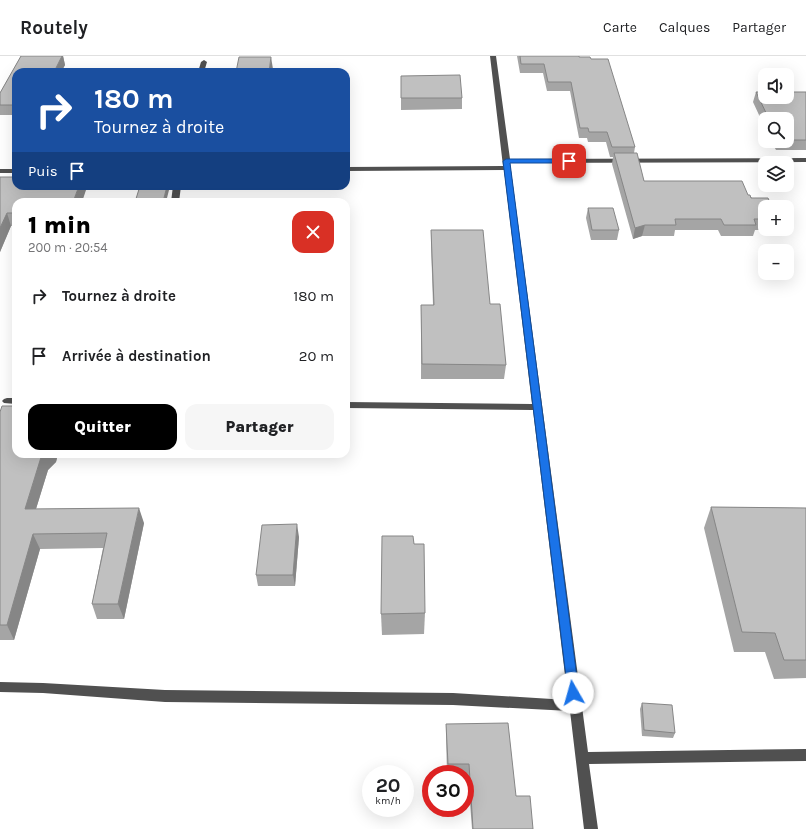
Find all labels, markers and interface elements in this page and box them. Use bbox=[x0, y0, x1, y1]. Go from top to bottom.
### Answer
text: Routely bbox=[20, 17, 88, 39]
text: Carte bbox=[603, 19, 637, 36]
text: Calques bbox=[659, 19, 710, 36]
text: Partager bbox=[732, 19, 786, 36]
map controls bbox=[758, 68, 794, 280]
button: sound bbox=[758, 68, 794, 104]
text: 180 m bbox=[94, 82, 173, 115]
icon: right bbox=[28, 84, 80, 136]
button: search bbox=[758, 112, 794, 148]
text: Tournez à droite bbox=[94, 116, 224, 138]
pin bbox=[552, 144, 586, 178]
icon: arrive bbox=[558, 150, 580, 172]
button: layers bbox=[758, 156, 794, 192]
icon: arrive bbox=[66, 160, 88, 182]
text: Puis bbox=[28, 162, 58, 180]
button: + bbox=[758, 200, 794, 236]
text: 1 min bbox=[28, 211, 91, 239]
button: close bbox=[292, 211, 334, 253]
text: 200 m · 20:54 bbox=[28, 240, 108, 255]
button: − bbox=[758, 244, 794, 280]
icon: right bbox=[28, 285, 50, 307]
text: Tournez à droite bbox=[62, 287, 176, 305]
text: 180 m bbox=[293, 287, 334, 305]
icon: arrive bbox=[28, 345, 50, 367]
text: Arrivée à destination bbox=[62, 347, 211, 365]
text: 20 m bbox=[299, 347, 334, 365]
button: Quitter bbox=[28, 404, 177, 450]
button: Partager bbox=[185, 404, 334, 450]
position arrow bbox=[552, 672, 594, 714]
speed limit sign: 30 bbox=[422, 765, 474, 817]
text: 20 bbox=[376, 774, 400, 797]
text: km/h bbox=[375, 795, 401, 807]

